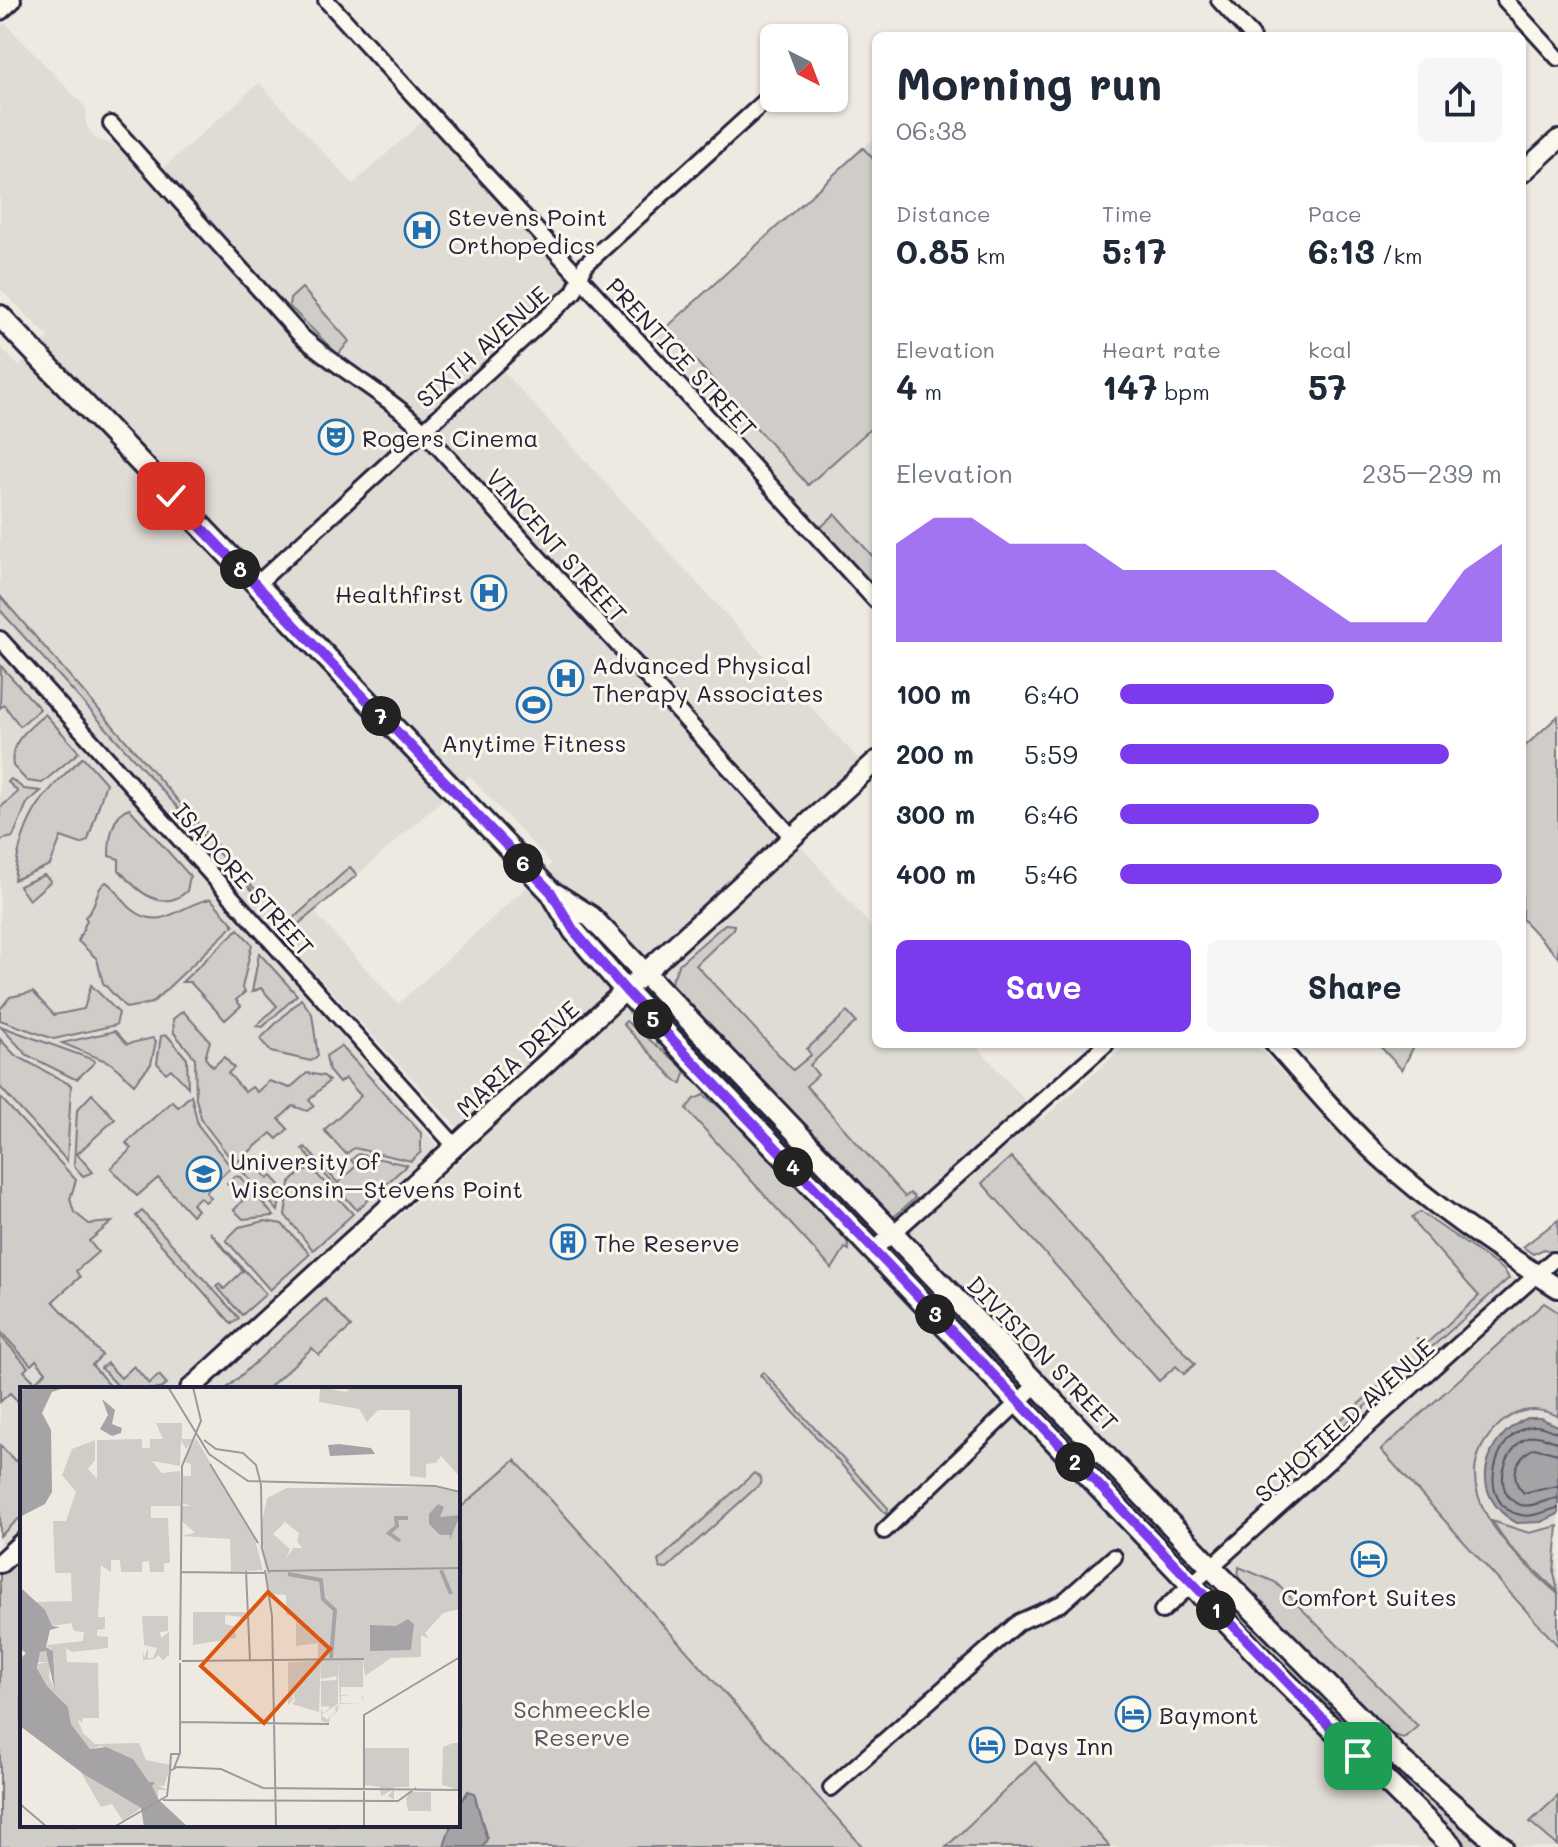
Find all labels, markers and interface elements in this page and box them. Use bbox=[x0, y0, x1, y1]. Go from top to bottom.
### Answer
north arrow bbox=[760, 24, 848, 112]
map controls bbox=[760, 24, 848, 112]
text: Morning run bbox=[896, 54, 1162, 111]
button: share bbox=[1418, 58, 1502, 142]
text: 06:38 bbox=[896, 113, 967, 147]
text: Distance bbox=[896, 199, 991, 228]
text: Time bbox=[1102, 199, 1152, 228]
text: Pace bbox=[1308, 199, 1362, 228]
place label: Stevens Point Orthopedics bbox=[448, 201, 607, 260]
hospital icon: Stevens Point Orthopedics bbox=[403, 211, 441, 249]
text: 0.85 bbox=[896, 228, 969, 273]
text: 5:17 bbox=[1102, 228, 1167, 273]
text: 6:13 bbox=[1308, 228, 1375, 273]
text: km bbox=[969, 241, 1006, 270]
text: /km bbox=[1375, 241, 1423, 270]
street label: PRENTICE STREET bbox=[600, 271, 764, 443]
street label: SIXTH AVENUE bbox=[409, 278, 555, 414]
text: Elevation bbox=[896, 335, 995, 364]
text: Heart rate bbox=[1102, 335, 1221, 364]
text: kcal bbox=[1308, 335, 1352, 364]
text: 4 bbox=[896, 364, 918, 409]
text: 147 bbox=[1102, 364, 1158, 409]
text: 57 bbox=[1308, 364, 1347, 409]
text: m bbox=[918, 377, 942, 406]
text: bpm bbox=[1158, 377, 1210, 406]
theatre icon: Rogers Cinema bbox=[317, 418, 355, 456]
place label: Rogers Cinema bbox=[362, 422, 539, 453]
text: Elevation bbox=[896, 456, 1013, 490]
text: 235–239 m bbox=[1362, 456, 1502, 490]
pin bbox=[137, 462, 205, 530]
street label: VINCENT STREET bbox=[480, 462, 634, 628]
icon: check bbox=[149, 474, 193, 518]
pin: 8 bbox=[220, 549, 260, 589]
text: 8 bbox=[233, 554, 247, 583]
hospital icon: Healthfirst bbox=[470, 574, 508, 612]
place label: Healthfirst bbox=[335, 578, 463, 609]
place label: Advanced Physical Therapy Associates bbox=[592, 649, 823, 708]
hospital icon: Advanced Physical Therapy Associates bbox=[547, 659, 585, 697]
text: 100 m bbox=[896, 677, 971, 711]
text: 6:40 bbox=[1024, 677, 1079, 711]
sports icon: Anytime Fitness bbox=[515, 686, 553, 724]
pin: 7 bbox=[361, 696, 401, 736]
text: 7 bbox=[375, 701, 387, 730]
place label: Anytime Fitness bbox=[442, 727, 626, 758]
text: 200 m bbox=[896, 737, 974, 771]
text: 5:59 bbox=[1024, 737, 1078, 771]
street label: ISADORE STREET bbox=[167, 796, 321, 962]
text: 300 m bbox=[896, 797, 975, 831]
text: 6:46 bbox=[1024, 797, 1079, 831]
pin: 6 bbox=[503, 843, 543, 883]
text: 6 bbox=[516, 848, 530, 877]
text: 400 m bbox=[896, 857, 976, 891]
text: 5:46 bbox=[1024, 857, 1078, 891]
button: Save bbox=[896, 940, 1191, 1032]
button: Share bbox=[1207, 940, 1502, 1032]
street label: MARIA DRIVE bbox=[449, 993, 585, 1123]
pin: 5 bbox=[633, 999, 673, 1039]
text: 5 bbox=[647, 1004, 659, 1033]
place label: University of Wisconsin–Stevens Point bbox=[230, 1145, 523, 1204]
pin: 4 bbox=[773, 1147, 813, 1187]
text: 4 bbox=[786, 1152, 800, 1181]
school or university icon: University of Wisconsin–Stevens Point bbox=[185, 1155, 223, 1193]
building icon: The Reserve bbox=[549, 1223, 587, 1261]
place label: The Reserve bbox=[594, 1227, 740, 1258]
street label: DIVISION STREET bbox=[961, 1269, 1125, 1437]
pin: 3 bbox=[915, 1294, 955, 1334]
text: 3 bbox=[928, 1299, 942, 1328]
street label: SCHOFIELD AVENUE bbox=[1248, 1331, 1440, 1509]
inset map bbox=[20, 1387, 460, 1827]
pin: 2 bbox=[1055, 1442, 1095, 1482]
text: 2 bbox=[1069, 1447, 1081, 1476]
hotel icon: Comfort Suites bbox=[1350, 1540, 1388, 1578]
place label: Comfort Suites bbox=[1281, 1581, 1457, 1612]
pin: 1 bbox=[1196, 1590, 1236, 1630]
text: 1 bbox=[1211, 1595, 1221, 1624]
park label: Schmeeckle Reserve bbox=[513, 1693, 651, 1752]
hotel icon: Baymont bbox=[1114, 1695, 1152, 1733]
place label: Baymont bbox=[1159, 1699, 1259, 1730]
pin bbox=[1324, 1722, 1392, 1790]
hotel icon: Days Inn bbox=[968, 1726, 1006, 1764]
place label: Days Inn bbox=[1013, 1730, 1113, 1761]
icon: arrive bbox=[1336, 1734, 1380, 1778]

